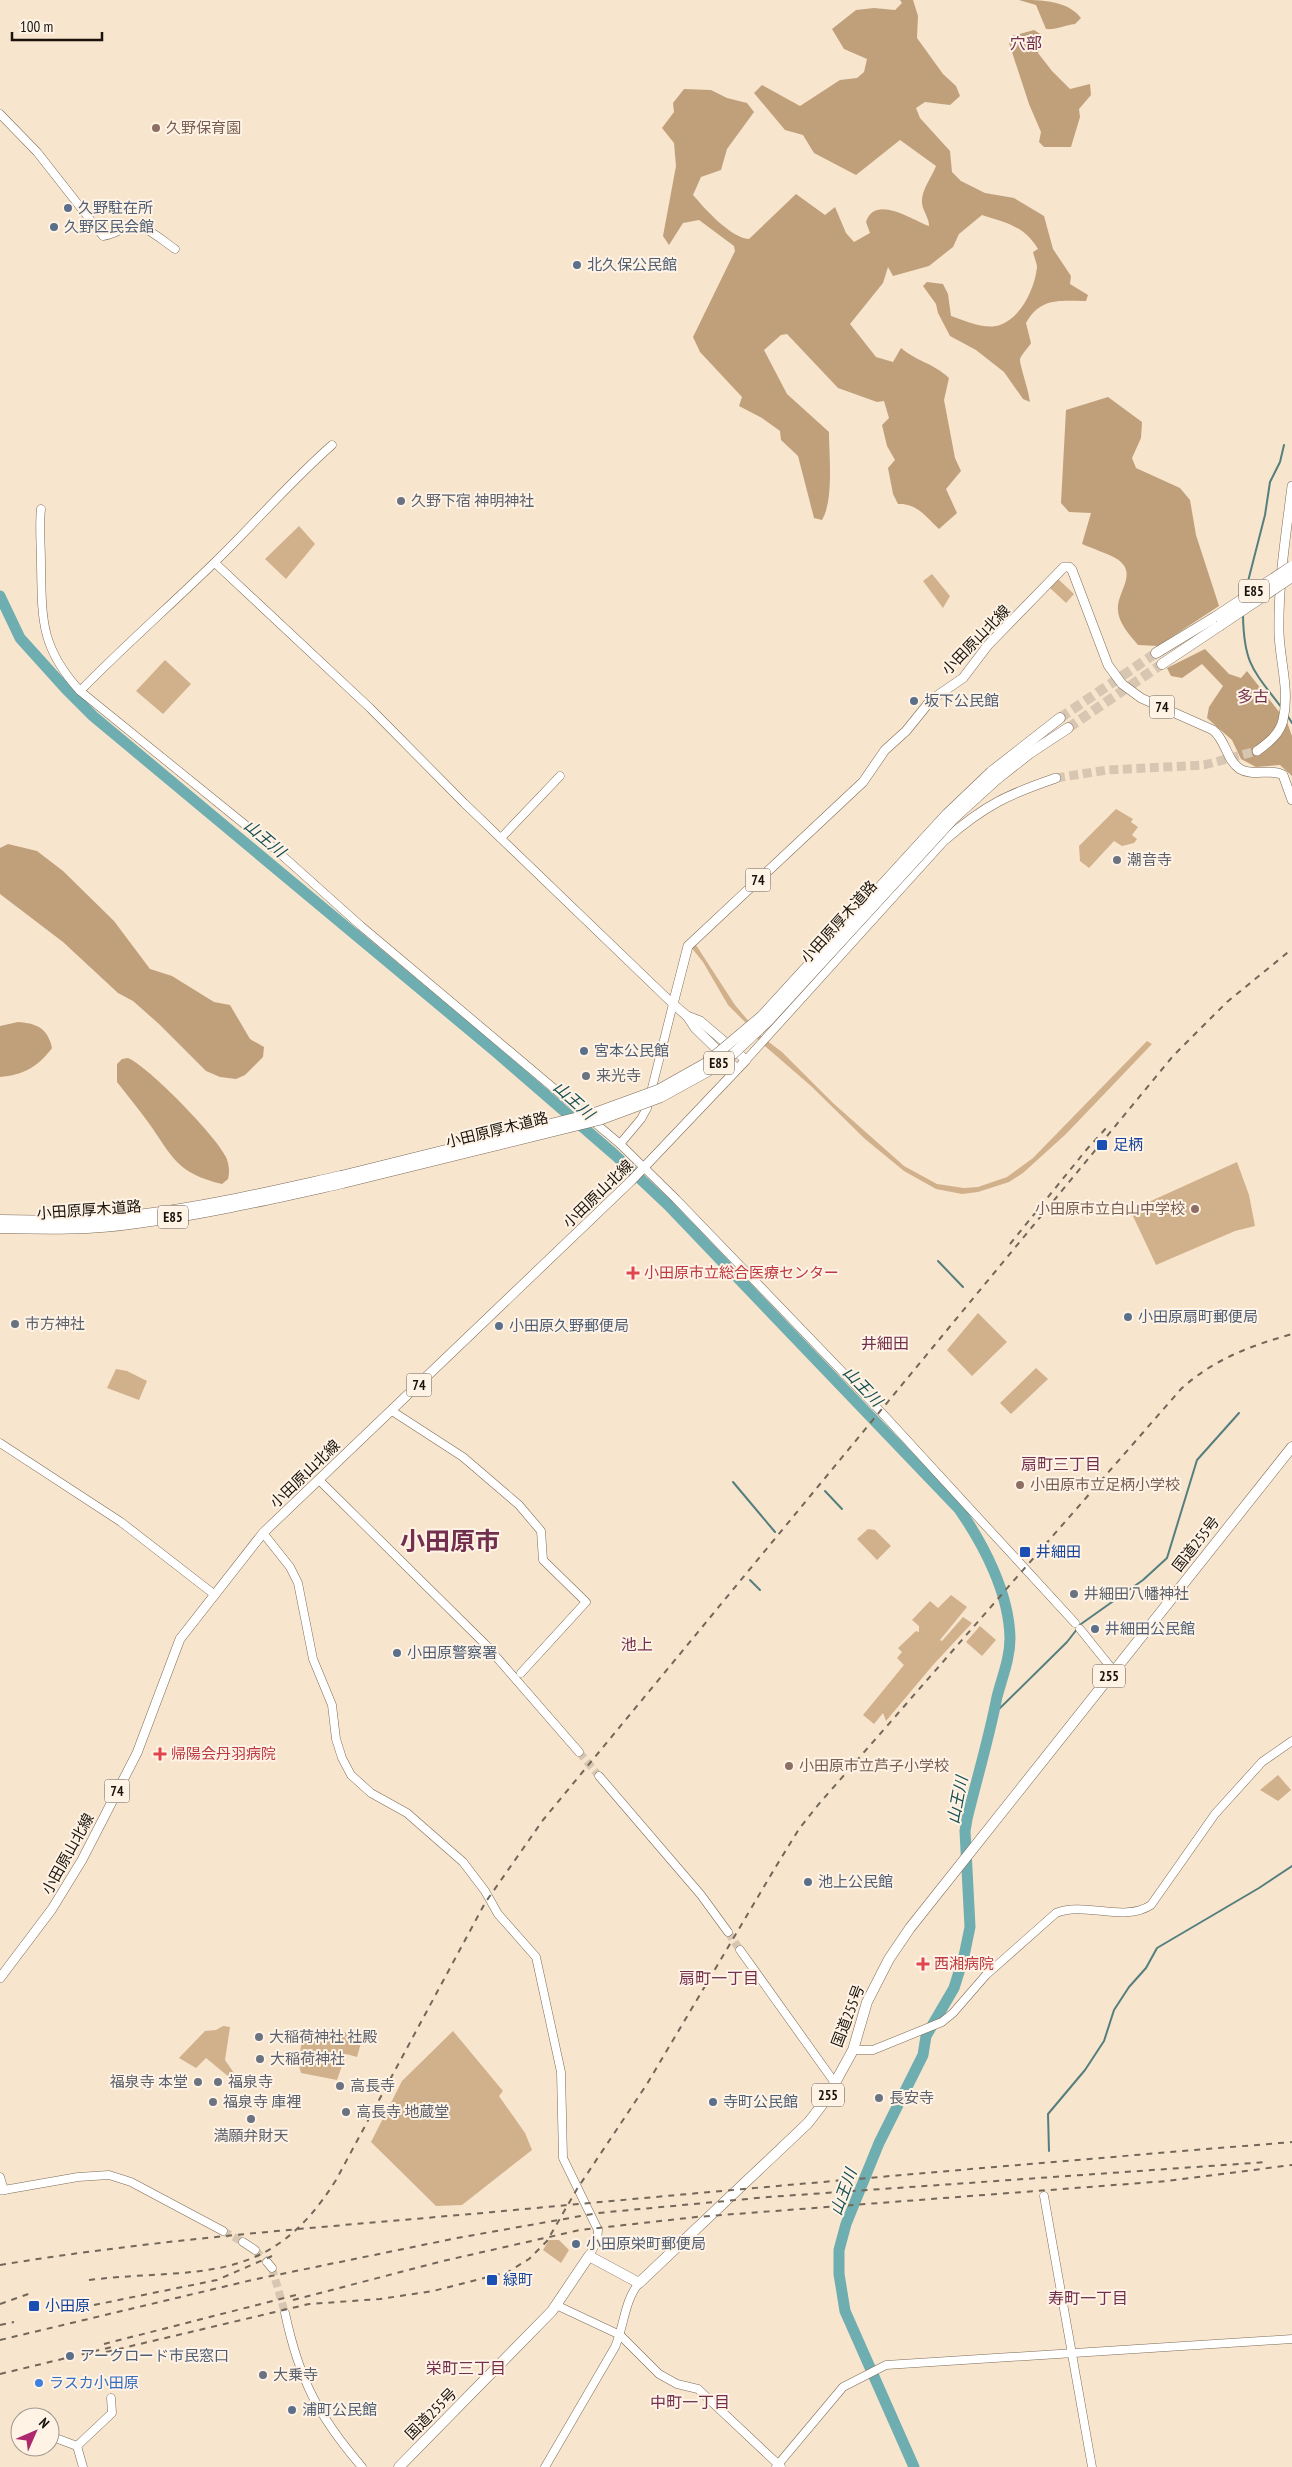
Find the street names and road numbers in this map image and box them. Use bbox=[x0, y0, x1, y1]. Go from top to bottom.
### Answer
road number: E85 bbox=[1239, 580, 1269, 602]
street label: 小田原山北線 bbox=[938, 601, 1014, 679]
road number: 74 bbox=[1150, 696, 1174, 719]
road number: 74 bbox=[746, 868, 770, 892]
street label: 小田原厚木道路 bbox=[796, 876, 881, 967]
road number: E85 bbox=[704, 1052, 734, 1074]
street label: 小田原厚木道路 bbox=[444, 1108, 550, 1151]
street label: 小田原山北線 bbox=[559, 1156, 637, 1232]
street label: 小田原厚木道路 bbox=[36, 1196, 142, 1223]
road number: E85 bbox=[158, 1206, 188, 1228]
road number: 74 bbox=[406, 1374, 432, 1396]
street label: 小田原山北線 bbox=[266, 1436, 344, 1512]
street label: 国道255号 bbox=[1168, 1512, 1223, 1575]
road number: 255 bbox=[1093, 1664, 1125, 1688]
road number: 74 bbox=[104, 1780, 130, 1802]
street label: 小田原山北線 bbox=[37, 1810, 98, 1898]
street label: 国道255号 bbox=[827, 1982, 868, 2050]
road number: 255 bbox=[812, 2084, 844, 2106]
street label: 国道255号 bbox=[401, 2384, 460, 2443]

